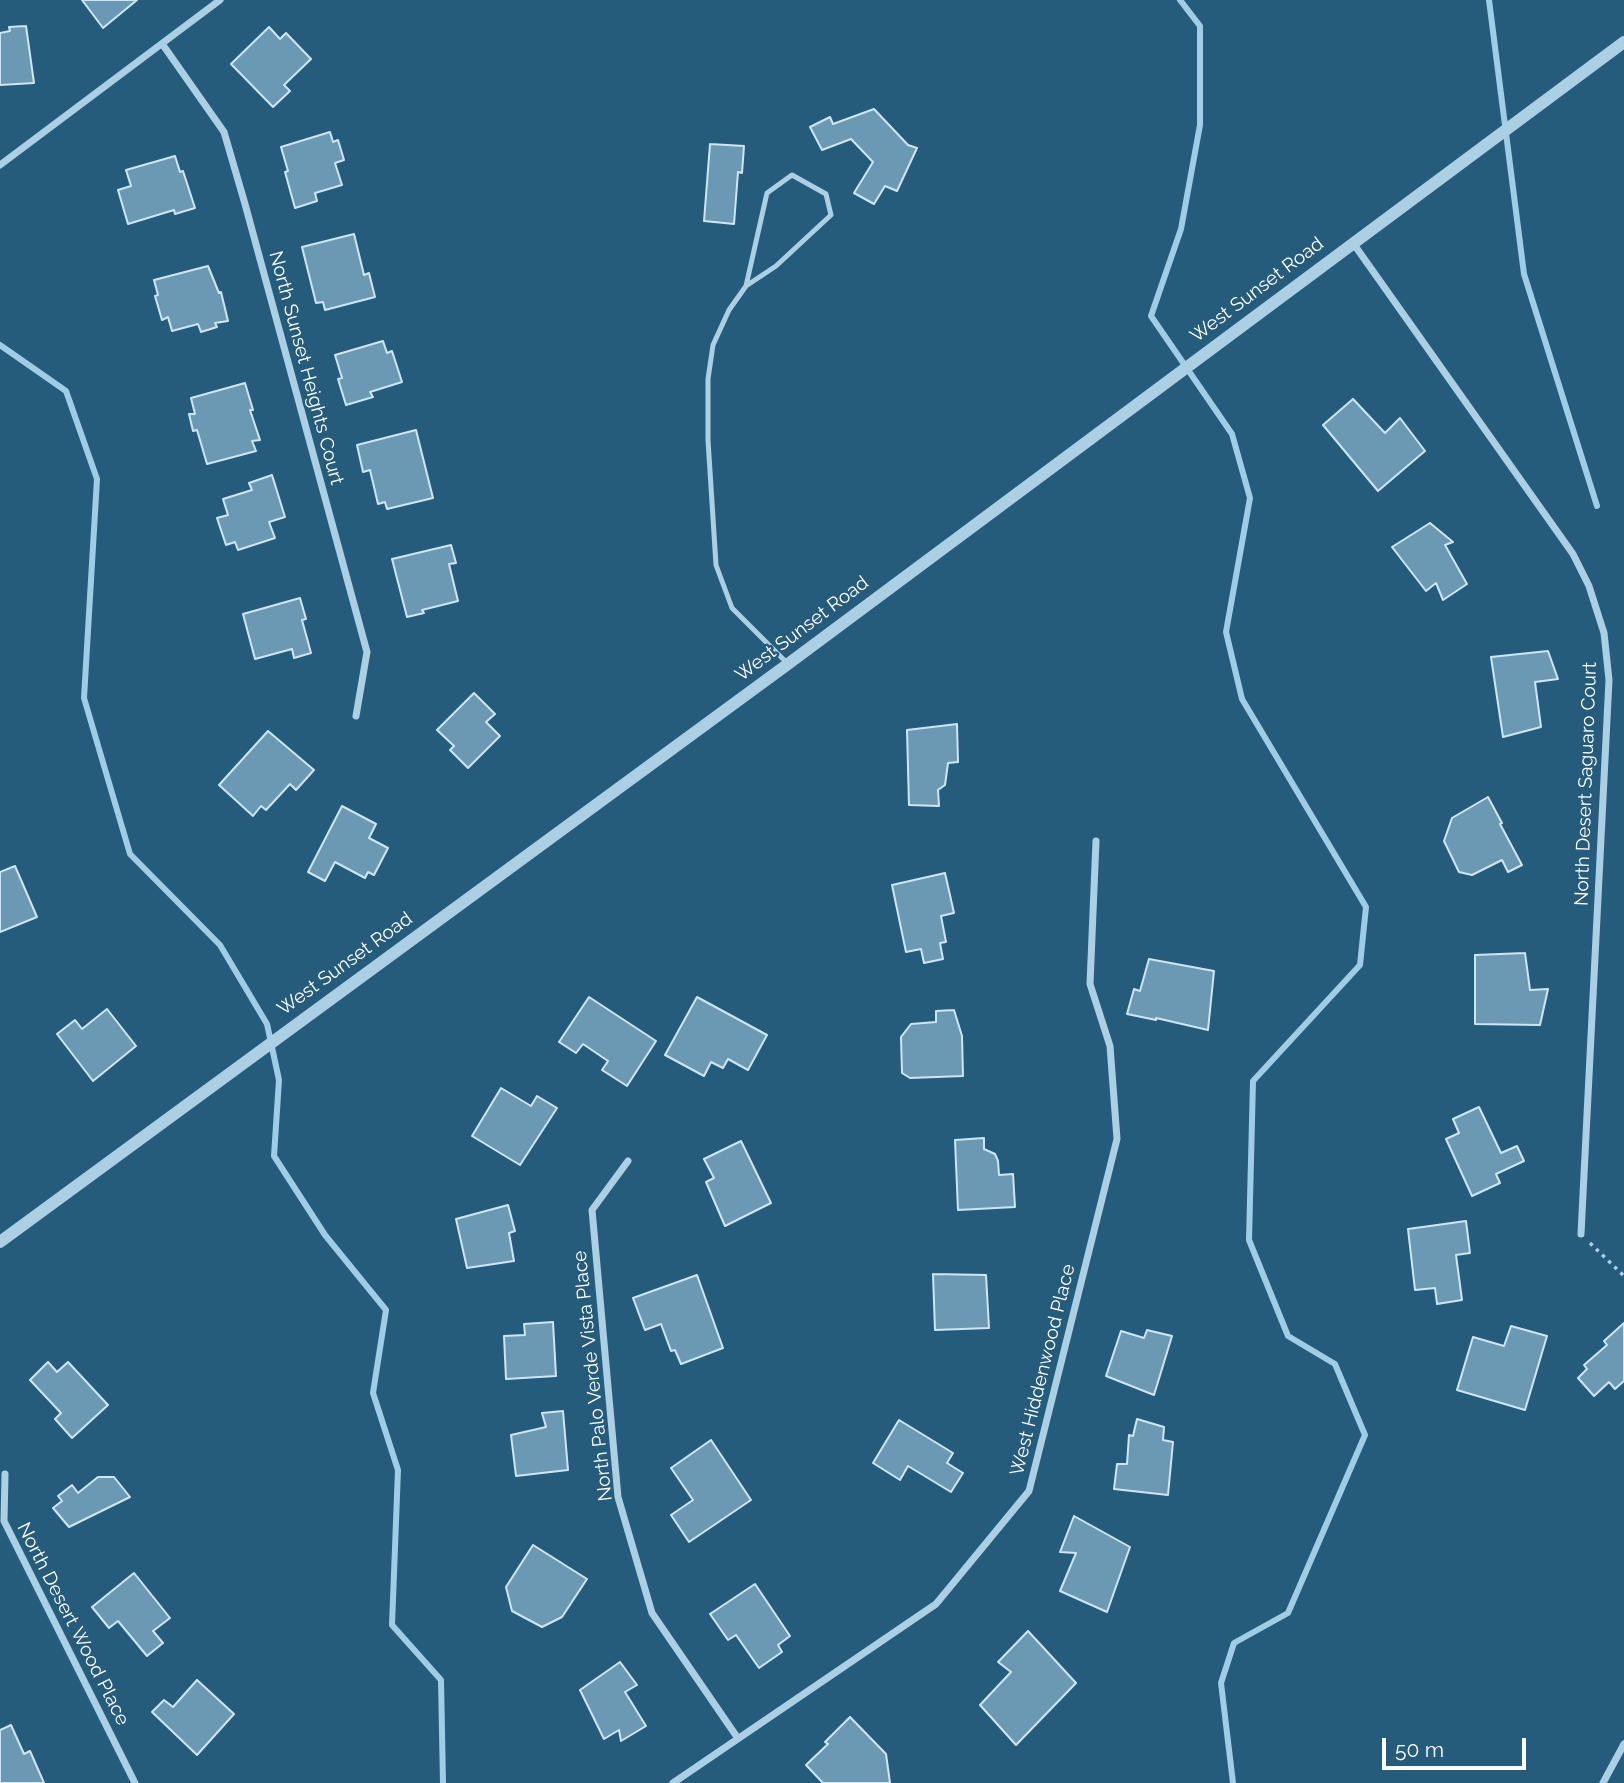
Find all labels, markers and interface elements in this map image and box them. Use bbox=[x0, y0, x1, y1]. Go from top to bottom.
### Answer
street label: West Sunset Road bbox=[1186, 232, 1328, 348]
street label: North Sunset Heights Court bbox=[264, 249, 348, 487]
street label: West Sunset Road bbox=[731, 571, 873, 687]
street label: North Desert Saguaro Court bbox=[1570, 662, 1602, 906]
street label: West Sunset Road bbox=[273, 907, 417, 1021]
street label: North Palo Verde Vista Place bbox=[569, 1250, 617, 1502]
street label: West Hiddenwood Place bbox=[1006, 1262, 1080, 1478]
street label: North Desert Wood Place bbox=[12, 1519, 134, 1729]
scale bar bbox=[1386, 1724, 1530, 1768]
text: 50 m bbox=[1395, 1737, 1444, 1762]

